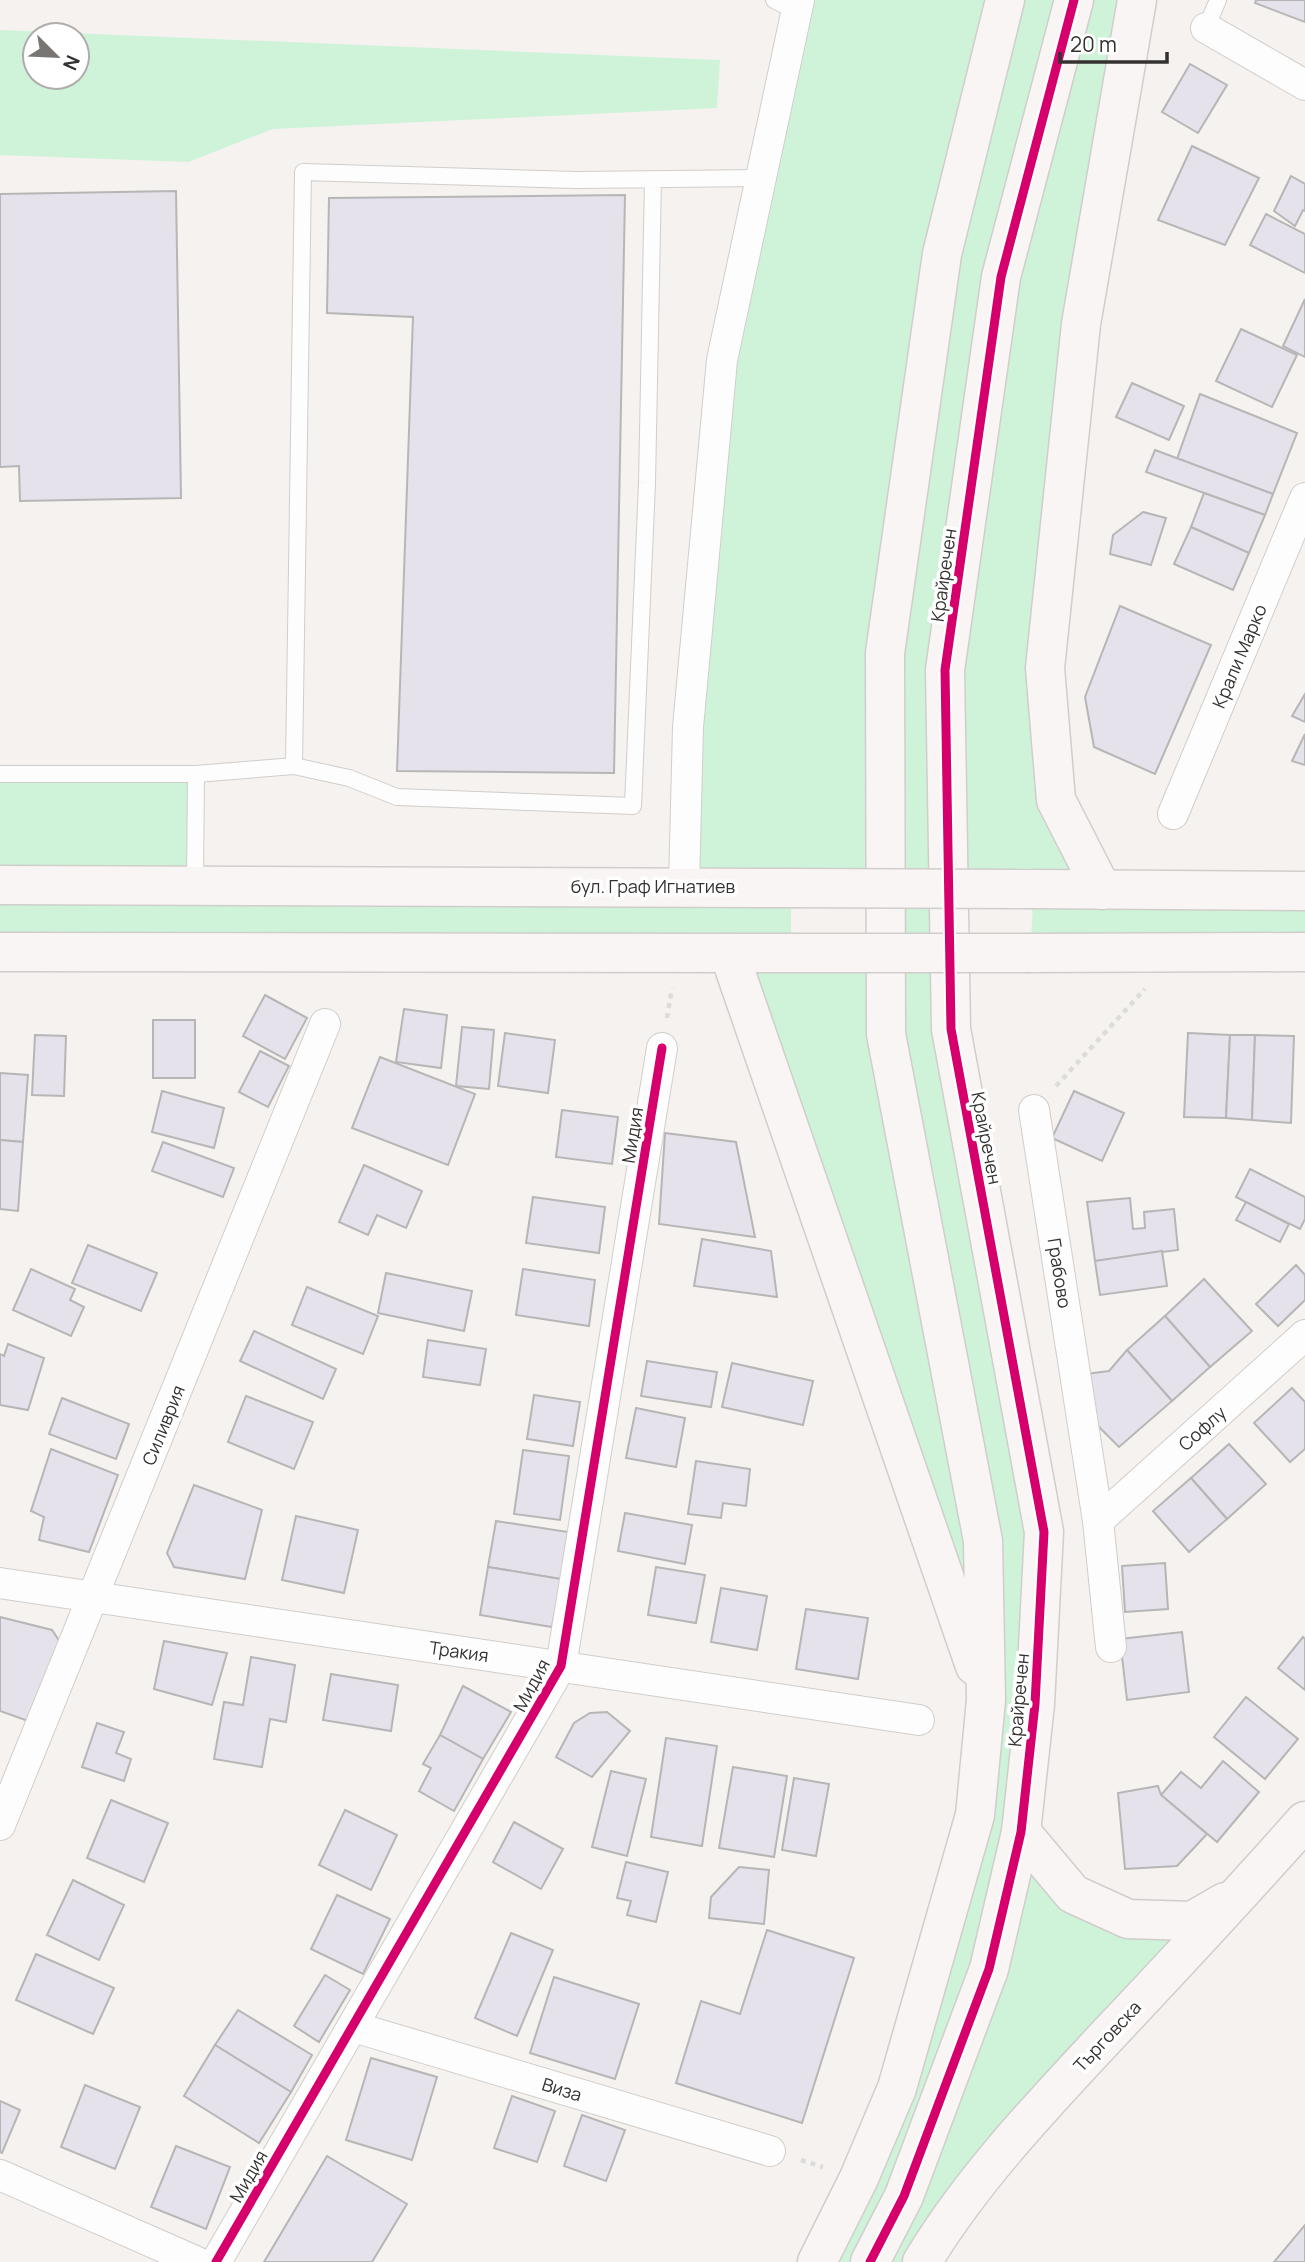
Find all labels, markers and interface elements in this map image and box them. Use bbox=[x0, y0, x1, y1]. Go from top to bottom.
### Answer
north arrow bbox=[21, 21, 91, 91]
scale bar bbox=[1060, 21, 1167, 65]
text: 20 m bbox=[1070, 30, 1117, 58]
text: N bbox=[57, 51, 86, 74]
street label: Крайречен bbox=[925, 527, 961, 623]
street label: Крали Марко bbox=[1206, 600, 1272, 712]
street label: бул. Граф Игнатиев bbox=[571, 874, 736, 898]
street label: Крайречен bbox=[966, 1090, 1008, 1186]
street label: Мидия bbox=[616, 1105, 648, 1165]
street label: Грабово bbox=[1043, 1236, 1077, 1310]
street label: Силиврия bbox=[136, 1381, 190, 1469]
street label: Софлу bbox=[1173, 1400, 1231, 1456]
street label: Тракия bbox=[428, 1635, 490, 1667]
street label: Крайречен bbox=[1002, 1652, 1034, 1748]
street label: Мидия bbox=[507, 1654, 555, 1716]
street label: Търговска bbox=[1068, 1995, 1146, 2077]
street label: Виза bbox=[539, 2072, 585, 2106]
street label: Мидия bbox=[224, 2146, 272, 2206]

